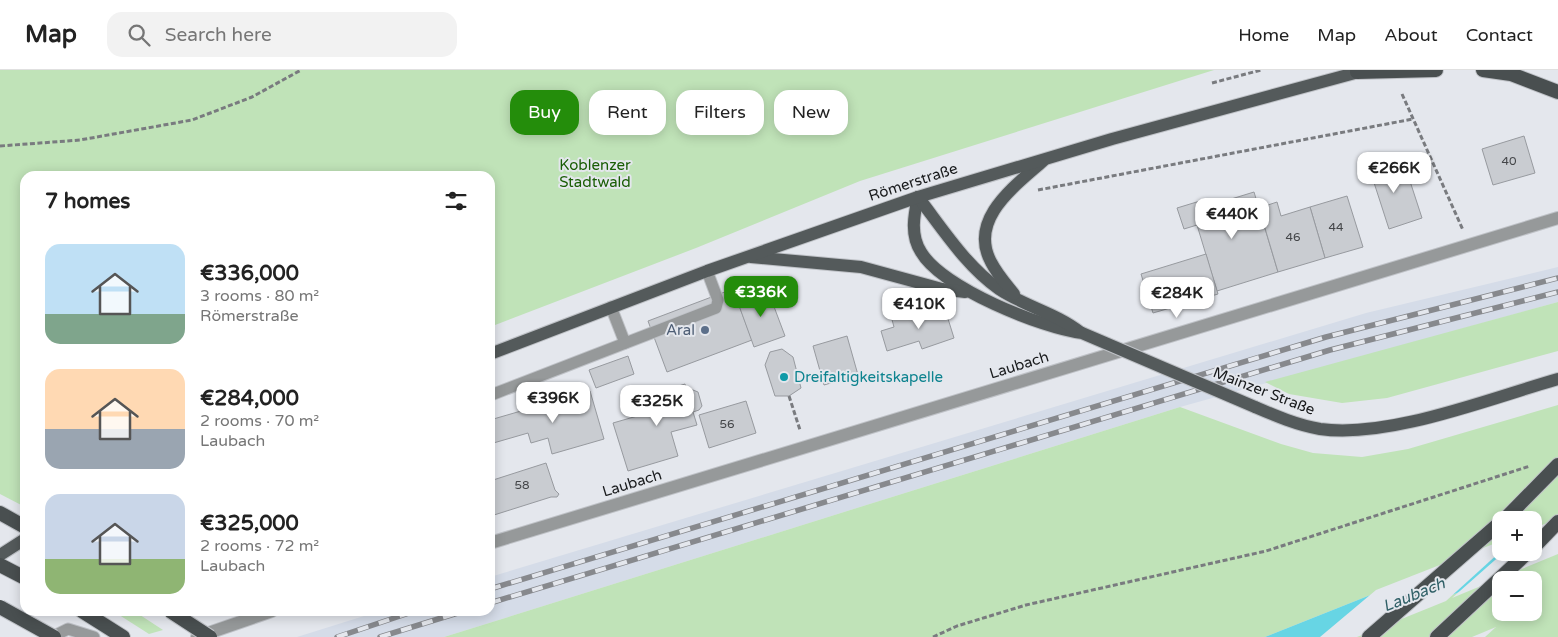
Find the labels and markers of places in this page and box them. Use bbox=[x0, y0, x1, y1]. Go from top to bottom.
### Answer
pin: €266K bbox=[1359, 152, 1429, 194]
pin: €440K bbox=[1197, 198, 1267, 240]
pin: €336K bbox=[726, 276, 796, 318]
pin: €284K bbox=[1142, 276, 1212, 319]
pin: €410K bbox=[884, 288, 954, 330]
place label: Aral bbox=[666, 321, 695, 339]
marker: Aral bbox=[699, 324, 711, 336]
place label: Dreifaltigkeitskapelle bbox=[794, 368, 943, 386]
marker: Dreifaltigkeitskapelle bbox=[778, 371, 790, 383]
pin: €396K bbox=[518, 382, 588, 424]
pin: €325K bbox=[622, 384, 692, 427]

